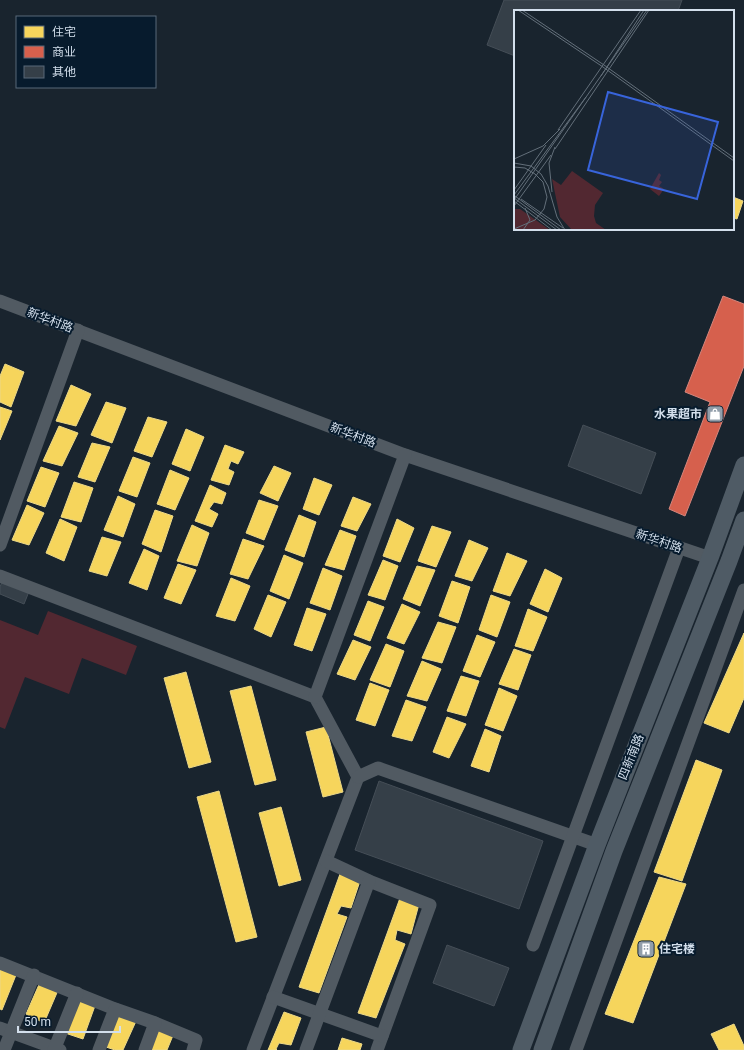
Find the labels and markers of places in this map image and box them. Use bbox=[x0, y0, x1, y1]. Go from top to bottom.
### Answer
shop icon: 水果超市 bbox=[705, 404, 725, 424]
place label: 水果超市 bbox=[654, 407, 702, 421]
building icon: 住宅楼 bbox=[636, 939, 656, 959]
place label: 住宅楼 bbox=[659, 942, 695, 956]

